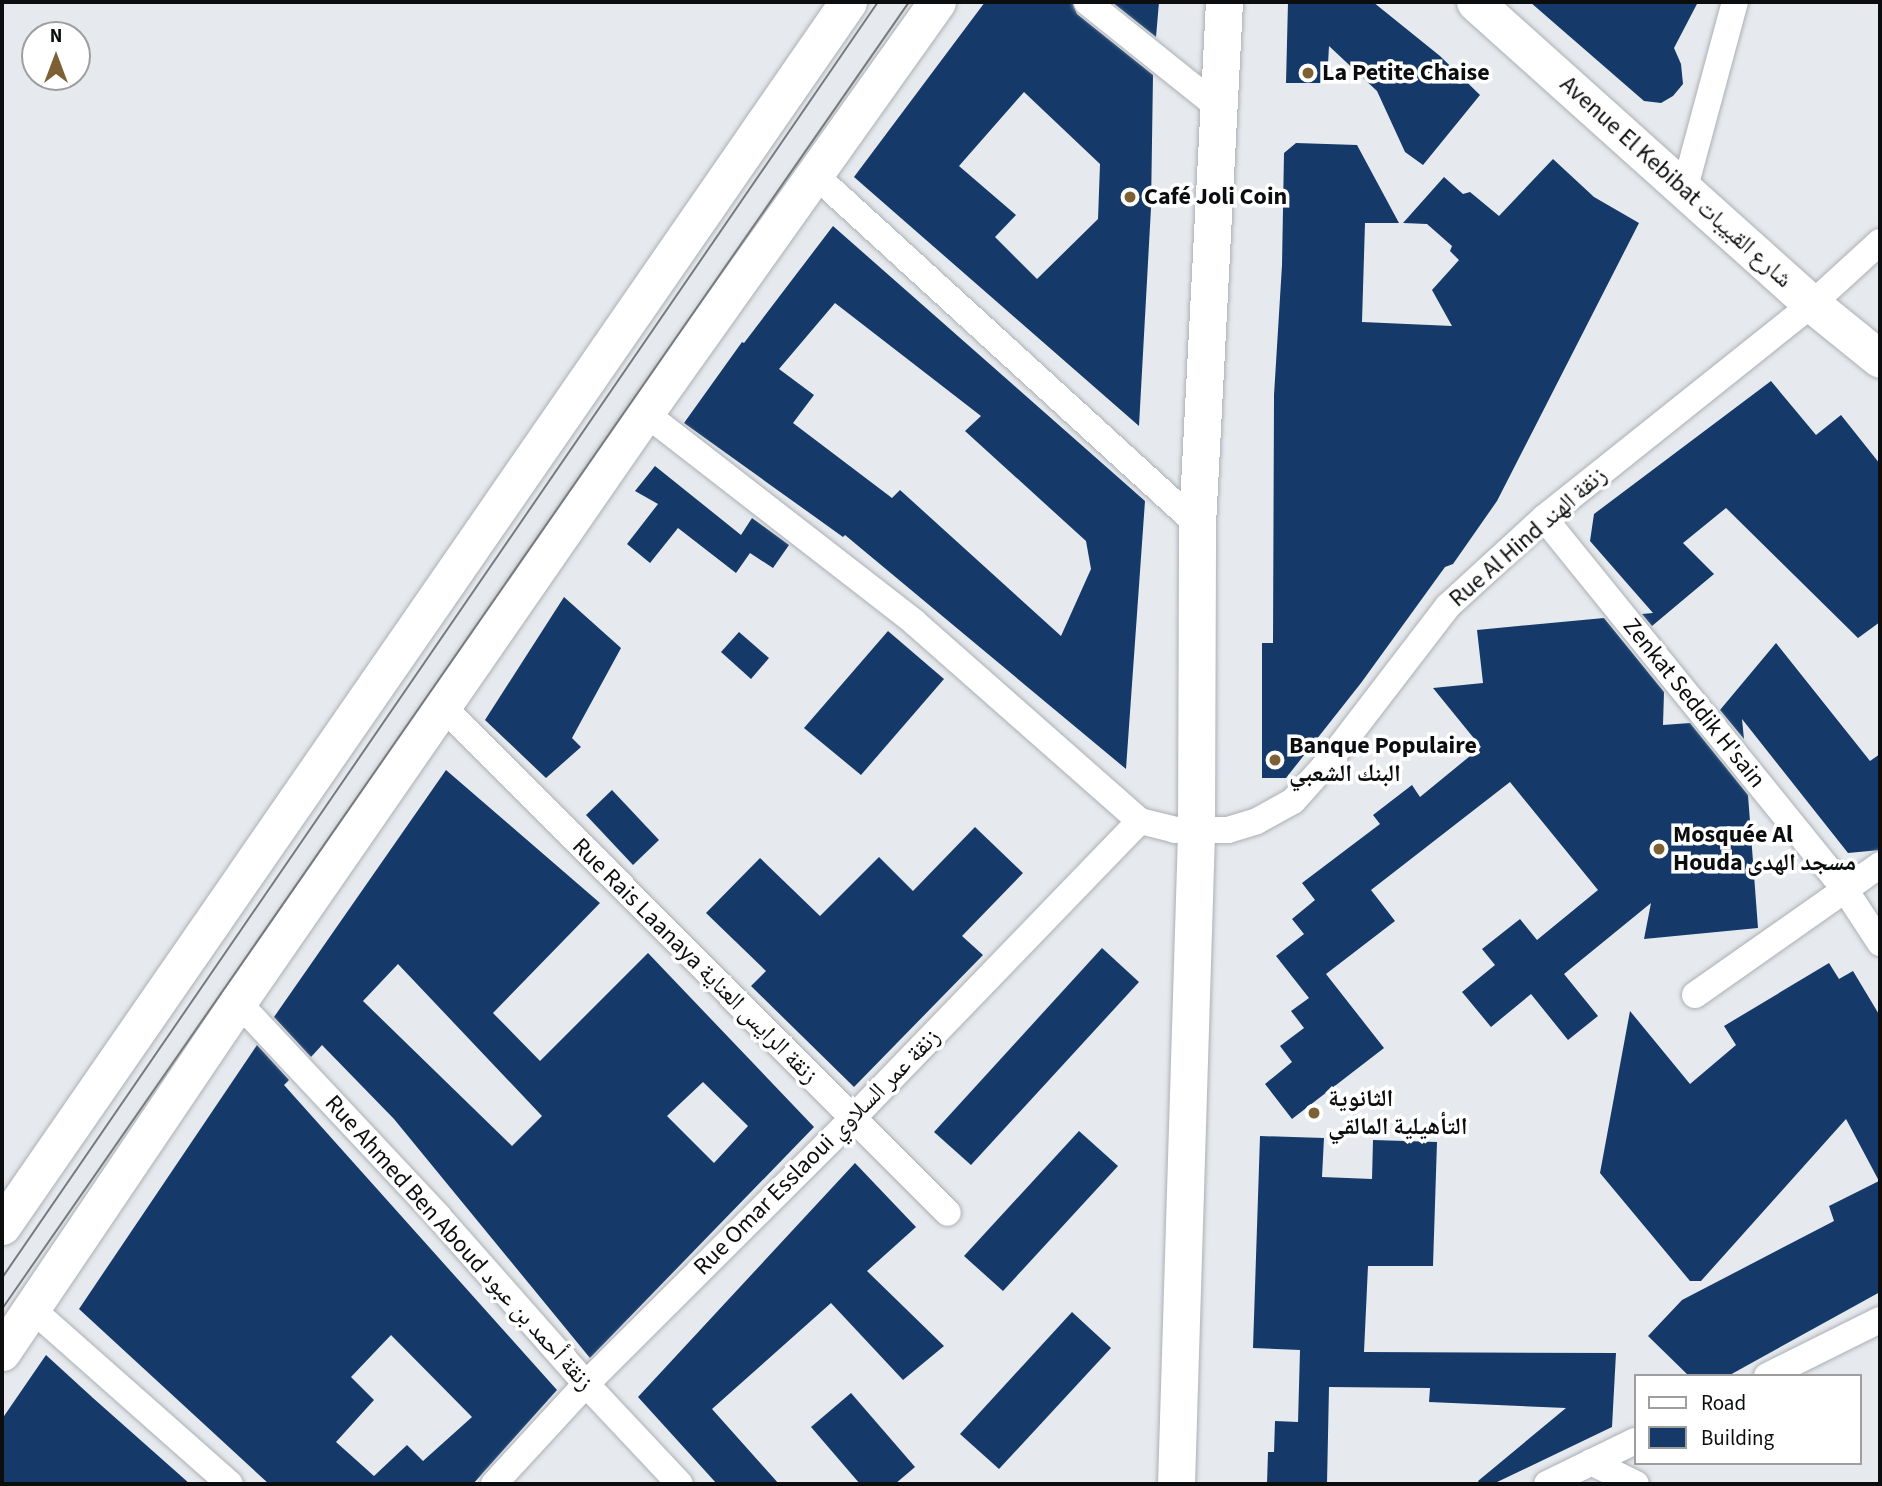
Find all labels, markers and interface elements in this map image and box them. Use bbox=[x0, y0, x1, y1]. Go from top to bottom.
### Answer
north arrow bbox=[21, 21, 91, 91]
text: N bbox=[50, 23, 62, 50]
place label: La Petite Chaise bbox=[1322, 59, 1490, 87]
marker: La Petite Chaise bbox=[1300, 65, 1316, 81]
street label: Avenue El Kebibat شارع القبيبات bbox=[1554, 70, 1798, 294]
place label: Café Joli Coin bbox=[1144, 183, 1287, 211]
marker: Café Joli Coin bbox=[1122, 189, 1138, 205]
street label: Rue Al Hind زنقة الهند bbox=[1443, 461, 1613, 613]
street label: Zenkat Seddik H'sain bbox=[1617, 612, 1771, 794]
place label: Banque Populaire البنك الشعبي bbox=[1289, 732, 1477, 788]
marker: Banque Populaire البنك الشعبي bbox=[1267, 752, 1283, 768]
place label: Mosquée Al Houda مسجد الهدى bbox=[1673, 821, 1856, 877]
street label: Rue Rais Laanaya زنقة الرايس العناية bbox=[566, 832, 824, 1090]
marker: Mosquée Al Houda مسجد الهدى bbox=[1651, 841, 1667, 857]
street label: Rue Omar Esslaoui زنقة عمر السلاوي bbox=[688, 1023, 946, 1281]
place label: الثانوية التأهيلية المالقي bbox=[1328, 1085, 1468, 1141]
street label: Rue Ahmed Ben Aboud زنقة أحمد بن عبود bbox=[319, 1089, 599, 1397]
marker: الثانوية التأهيلية المالقي bbox=[1306, 1105, 1322, 1121]
legend bbox=[1633, 1374, 1861, 1465]
text: Road bbox=[1701, 1388, 1746, 1418]
text: Building bbox=[1701, 1423, 1774, 1453]

